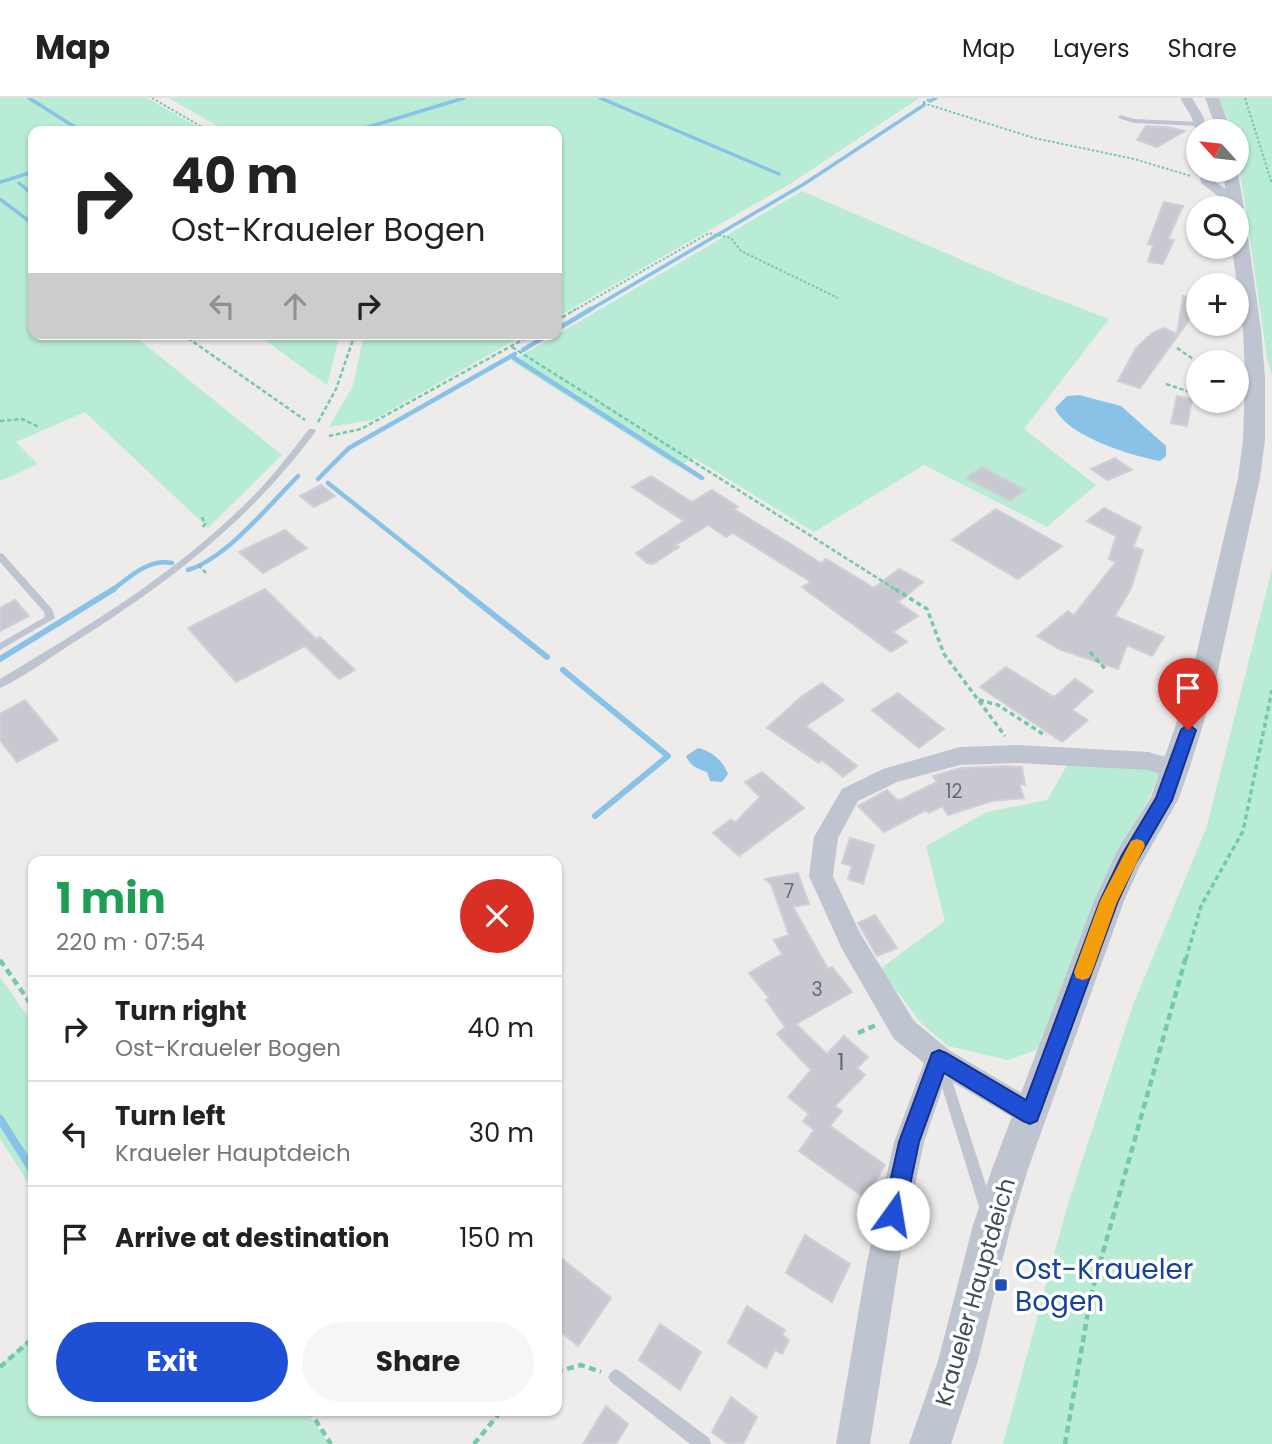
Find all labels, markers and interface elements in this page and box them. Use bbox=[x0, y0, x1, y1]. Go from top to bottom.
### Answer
text: Map bbox=[35, 24, 110, 71]
text: Map bbox=[962, 32, 1015, 65]
text: Layers bbox=[1053, 32, 1129, 65]
text: Share bbox=[1167, 32, 1237, 65]
north arrow bbox=[1186, 119, 1250, 182]
map controls bbox=[1186, 119, 1249, 413]
text: 40 m bbox=[171, 142, 298, 210]
icon: right bbox=[56, 154, 147, 245]
button: search bbox=[1186, 196, 1249, 259]
text: Ost-Kraueler Bogen bbox=[171, 207, 485, 252]
button: + bbox=[1186, 273, 1249, 336]
icon: left bbox=[203, 287, 241, 325]
icon: ahead bbox=[276, 287, 314, 325]
icon: right bbox=[349, 287, 387, 325]
button: − bbox=[1186, 350, 1249, 413]
pin bbox=[1158, 658, 1218, 730]
icon: arrive bbox=[1169, 669, 1207, 707]
house number: 12 bbox=[945, 778, 963, 805]
text: 1 min bbox=[56, 869, 166, 928]
house number: 7 bbox=[784, 878, 794, 905]
button: close bbox=[460, 879, 534, 953]
text: 220 m · 07:54 bbox=[56, 926, 205, 958]
house number: 3 bbox=[811, 976, 823, 1003]
text: Turn right bbox=[115, 993, 247, 1029]
icon: right bbox=[56, 1010, 94, 1048]
text: 40 m bbox=[468, 1010, 534, 1046]
text: Ost-Kraueler Bogen bbox=[115, 1032, 341, 1064]
house number: 1 bbox=[837, 1046, 845, 1078]
text: Turn left bbox=[115, 1098, 226, 1134]
icon: left bbox=[56, 1115, 94, 1153]
text: 30 m bbox=[469, 1115, 534, 1151]
text: Kraueler Hauptdeich bbox=[115, 1137, 351, 1169]
street label: Kraueler Hauptdeich bbox=[927, 1174, 1023, 1410]
position arrow bbox=[856, 1177, 930, 1251]
icon: arrive bbox=[56, 1220, 94, 1258]
text: Arrive at destination bbox=[115, 1220, 390, 1256]
text: 150 m bbox=[459, 1220, 534, 1256]
place label: Ost-Kraueler Bogen bbox=[1015, 1250, 1193, 1321]
marker: Ost-Kraueler Bogen bbox=[993, 1277, 1009, 1293]
button: Exit bbox=[56, 1322, 288, 1402]
button: Share bbox=[302, 1322, 534, 1402]

